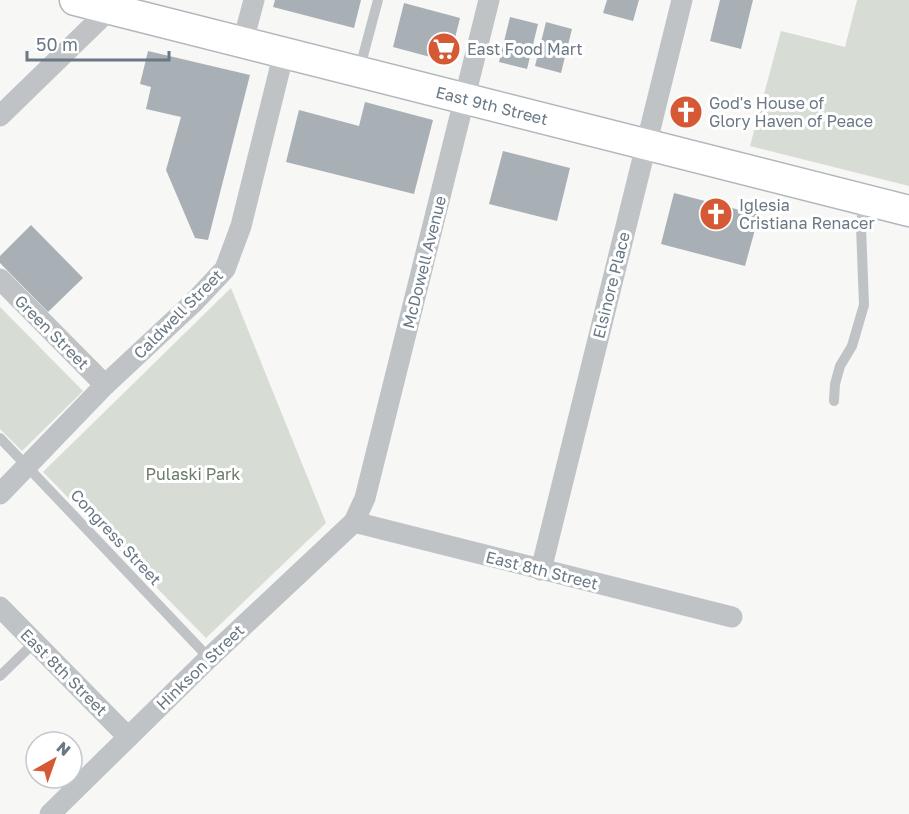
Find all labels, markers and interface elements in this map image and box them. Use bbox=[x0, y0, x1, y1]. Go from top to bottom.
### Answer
scale bar bbox=[27, 24, 170, 62]
supermarket icon: East Food Mart bbox=[426, 31, 462, 67]
text: 50 m bbox=[36, 33, 78, 55]
place label: East Food Mart bbox=[467, 39, 583, 59]
street label: East 9th Street bbox=[434, 82, 550, 129]
place label: God's House of Glory Haven of Peace bbox=[709, 93, 873, 131]
church icon: God's House of Glory Haven of Peace bbox=[668, 94, 704, 130]
street label: McDowell Avenue bbox=[398, 194, 450, 330]
place label: Iglesia Cristiana Renacer bbox=[739, 195, 875, 233]
church icon: Iglesia Cristiana Renacer bbox=[698, 196, 734, 232]
street label: Elsinore Place bbox=[588, 230, 634, 340]
street label: Caldwell Street bbox=[129, 265, 227, 363]
street label: Green Street bbox=[11, 291, 93, 373]
park label: Pulaski Park bbox=[146, 464, 240, 484]
street label: Congress Street bbox=[66, 485, 166, 589]
street label: East 8th Street bbox=[484, 546, 600, 594]
street label: Hinkson Street bbox=[152, 620, 248, 714]
street label: East 8th Street bbox=[16, 624, 112, 720]
north arrow bbox=[24, 730, 84, 790]
text: N bbox=[53, 737, 75, 760]

